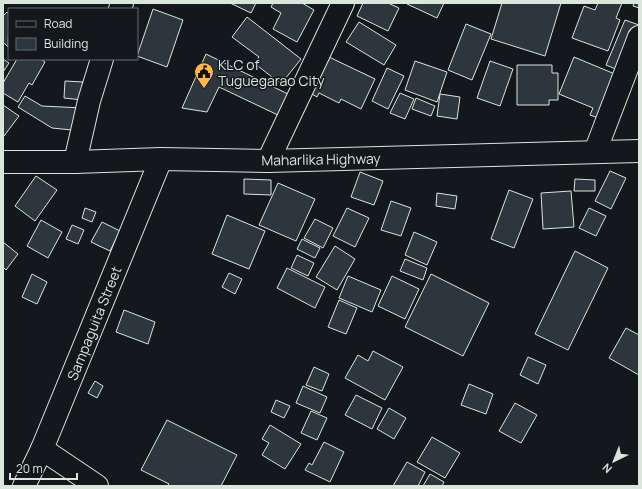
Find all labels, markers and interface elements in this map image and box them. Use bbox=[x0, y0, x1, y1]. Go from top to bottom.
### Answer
legend bbox=[8, 8, 138, 60]
text: Road bbox=[44, 15, 72, 32]
text: Building bbox=[44, 35, 88, 52]
place label: KLC of Tuguegarao City bbox=[218, 55, 325, 90]
public building icon: KLC of Tuguegarao City bbox=[193, 61, 215, 89]
street label: Maharlika Highway bbox=[261, 148, 381, 170]
street label: Sampaguita Street bbox=[62, 263, 126, 383]
north arrow bbox=[594, 441, 634, 481]
scale bar bbox=[10, 455, 77, 481]
text: 20 m bbox=[16, 460, 43, 477]
text: N bbox=[599, 460, 615, 477]

